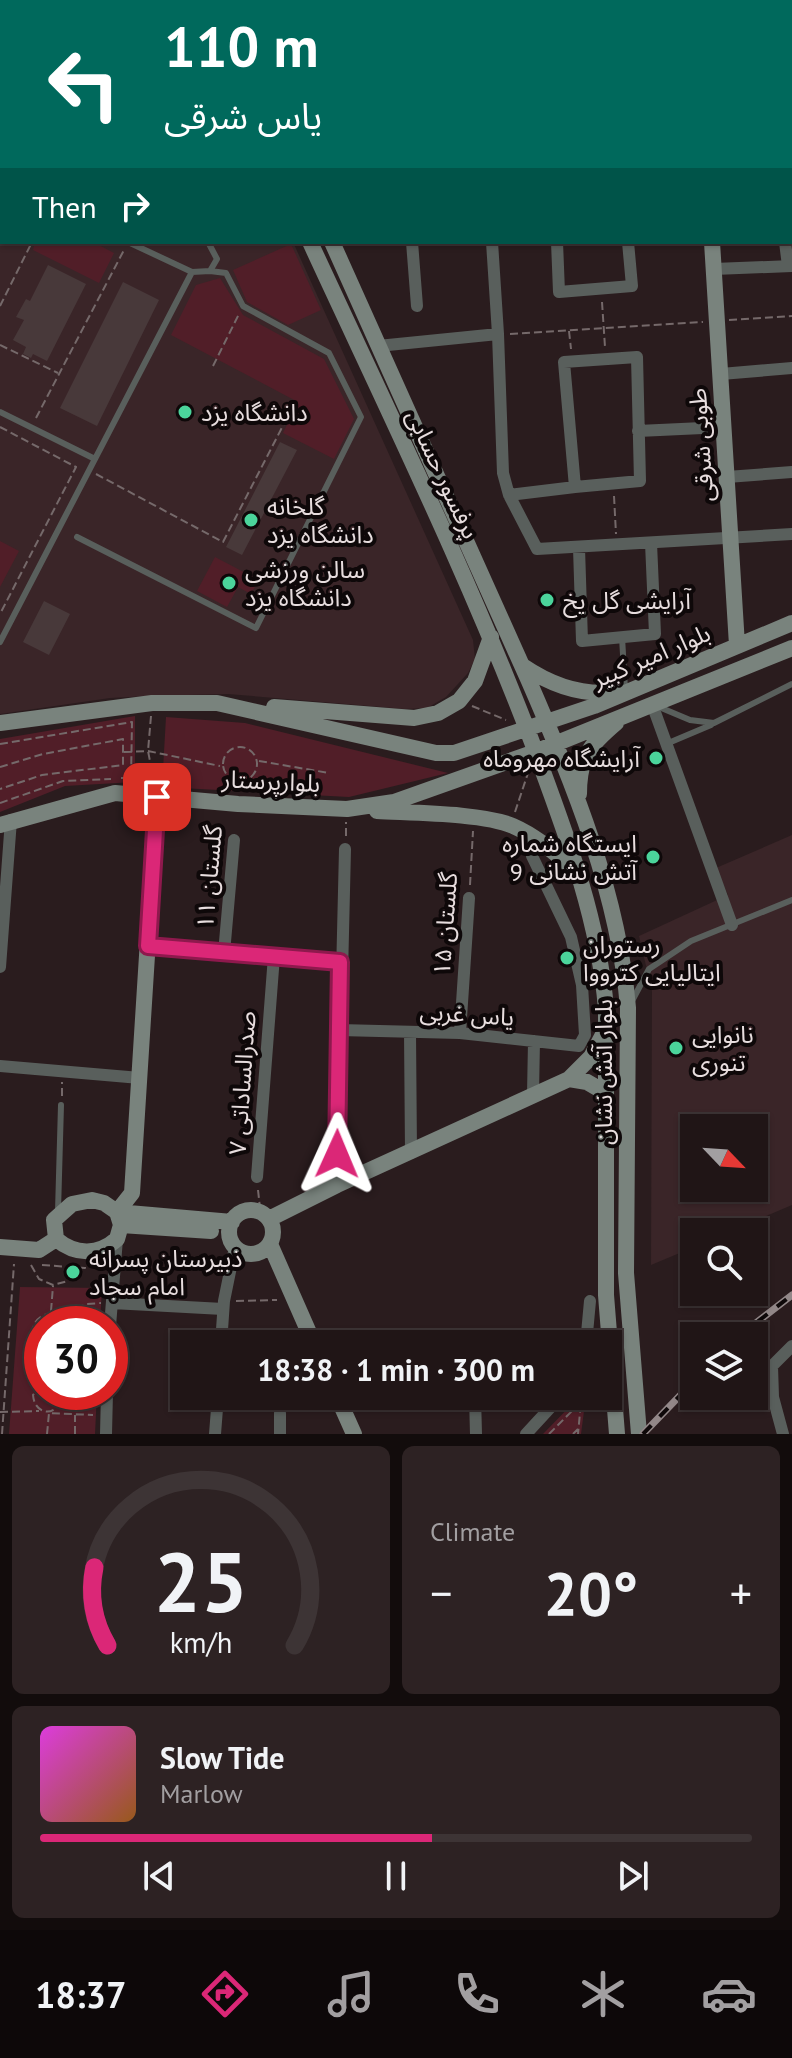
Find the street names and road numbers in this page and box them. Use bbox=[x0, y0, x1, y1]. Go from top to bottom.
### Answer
street label: طوبی شرقی bbox=[682, 387, 720, 503]
street label: پرفسور حسابی bbox=[399, 404, 486, 544]
street label: بلوار امیر کبیر bbox=[586, 617, 715, 695]
street label: بلوارپرستار bbox=[220, 763, 321, 799]
street label: گلستان ۱۱ bbox=[189, 823, 229, 930]
street label: گلستان ۱۵ bbox=[426, 870, 464, 977]
street label: یاس غربی bbox=[419, 995, 515, 1033]
street label: بلوار آتش نشان bbox=[588, 999, 619, 1145]
street label: صدرالساداتی ۷ bbox=[222, 1010, 262, 1156]

